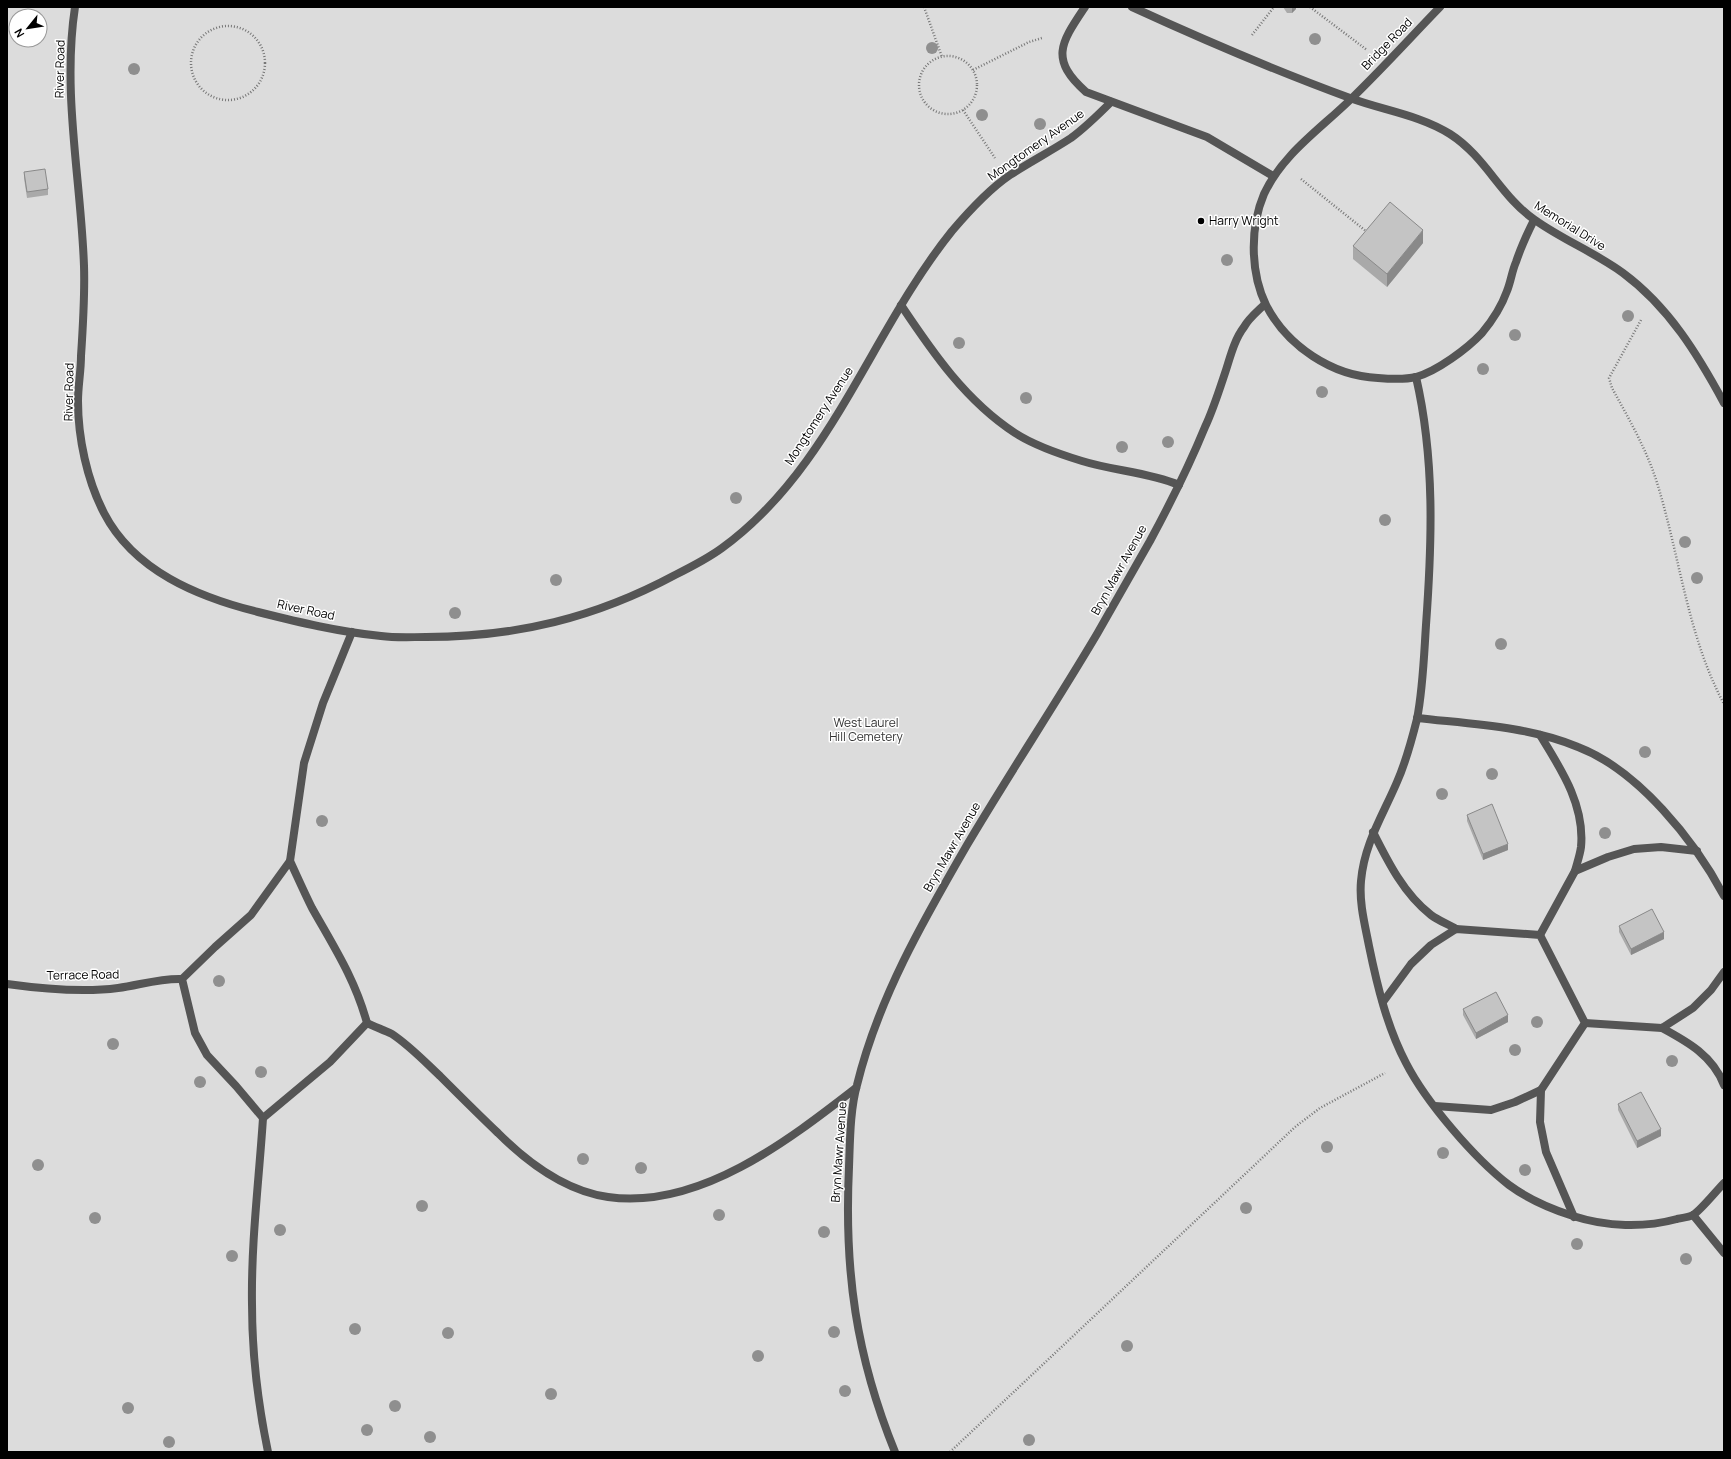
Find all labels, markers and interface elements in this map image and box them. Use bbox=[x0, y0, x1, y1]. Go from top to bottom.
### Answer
north arrow bbox=[8, 8, 48, 48]
street label: Bridge Road bbox=[1357, 14, 1416, 73]
text: N bbox=[10, 26, 27, 40]
street label: River Road bbox=[50, 40, 69, 98]
street label: Mongtomery Avenue bbox=[984, 105, 1087, 184]
street label: Memorial Drive bbox=[1531, 197, 1609, 254]
place label: Harry Wright bbox=[1209, 212, 1279, 229]
marker: Harry Wright bbox=[1196, 216, 1206, 226]
street label: River Road bbox=[59, 363, 78, 421]
street label: Mongtomery Avenue bbox=[780, 363, 857, 468]
street label: Bryn Mawr Avenue bbox=[1087, 521, 1150, 618]
street label: River Road bbox=[276, 595, 336, 624]
park label: West Laurel Hill Cemetery bbox=[829, 714, 904, 745]
street label: Bryn Mawr Avenue bbox=[919, 799, 984, 895]
street label: Terrace Road bbox=[47, 965, 119, 984]
street label: Bryn Mawr Avenue bbox=[826, 1101, 851, 1203]

